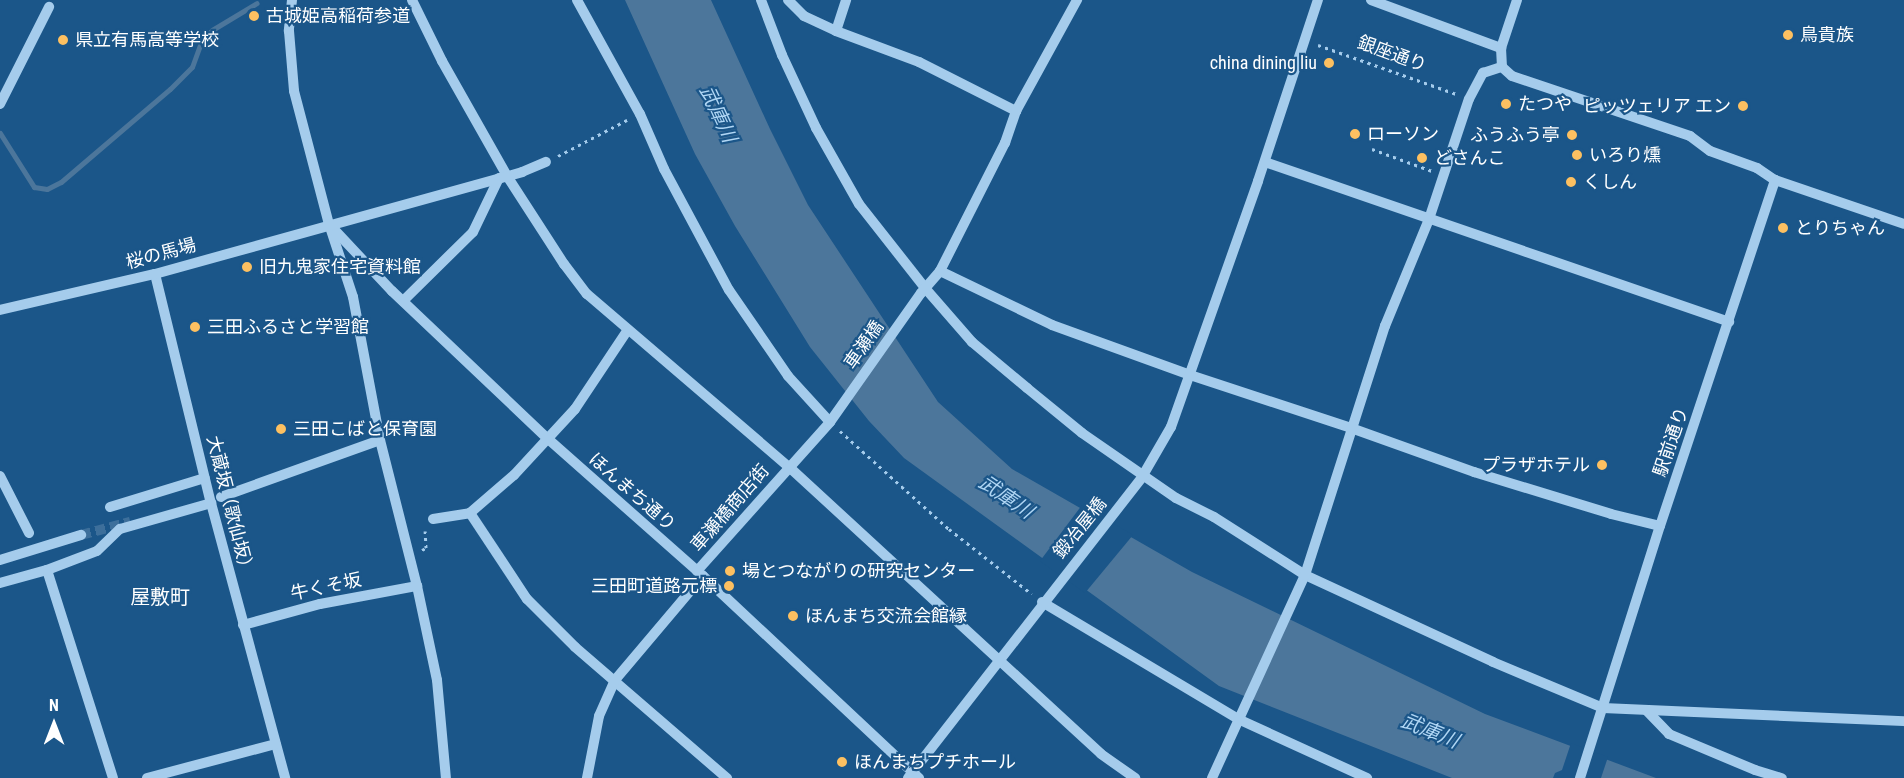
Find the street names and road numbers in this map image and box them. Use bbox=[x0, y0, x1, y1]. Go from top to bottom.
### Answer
street label: 銀座通り bbox=[1354, 32, 1430, 76]
street label: 桜の馬場 bbox=[123, 234, 199, 274]
street label: 車瀬橋 bbox=[840, 317, 888, 373]
street label: 駅前通り bbox=[1649, 404, 1693, 480]
street label: 大蔵坂（歌仙坂） bbox=[202, 434, 258, 578]
street label: ほんまち通り bbox=[584, 448, 680, 536]
street label: 車瀬橋商店街 bbox=[686, 460, 774, 556]
street label: 鍛冶屋橋 bbox=[1049, 493, 1111, 563]
street label: 牛くそ坂 bbox=[289, 569, 363, 605]

